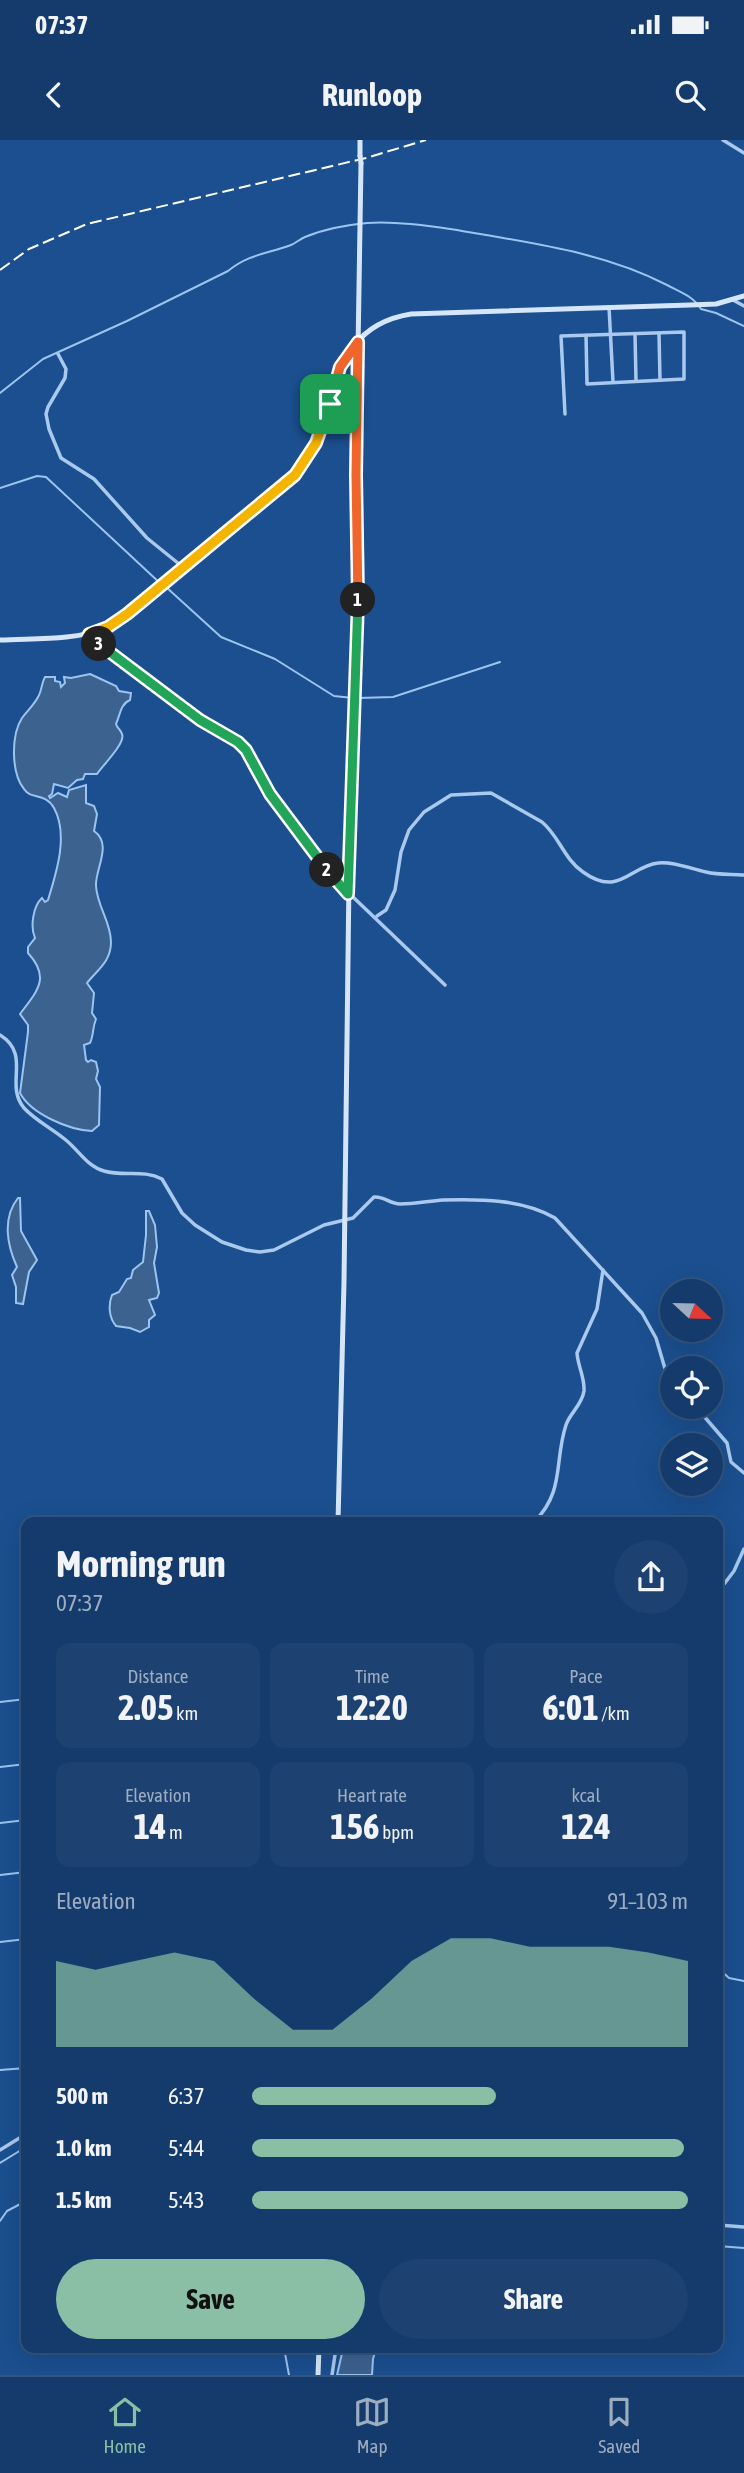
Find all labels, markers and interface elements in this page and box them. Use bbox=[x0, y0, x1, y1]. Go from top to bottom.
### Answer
text: 07:37 bbox=[35, 10, 89, 40]
icon: back bbox=[35, 76, 73, 114]
text: Runloop bbox=[322, 76, 422, 113]
icon: search bbox=[671, 76, 709, 114]
pin bbox=[300, 374, 360, 434]
icon: arrive bbox=[311, 385, 349, 423]
pin: 1 bbox=[340, 582, 376, 617]
text: 1 bbox=[353, 588, 362, 610]
pin: 3 bbox=[82, 626, 116, 662]
text: 3 bbox=[94, 632, 103, 654]
pin: 2 bbox=[310, 852, 344, 888]
text: 2 bbox=[322, 858, 331, 880]
north arrow bbox=[660, 1279, 723, 1342]
map controls bbox=[660, 1279, 723, 1496]
button: locate bbox=[660, 1356, 723, 1419]
button: layers bbox=[660, 1433, 723, 1496]
button: share bbox=[614, 1540, 688, 1614]
text: Morning run bbox=[56, 1542, 226, 1585]
text: 07:37 bbox=[56, 1590, 103, 1616]
text: Distance bbox=[128, 1665, 188, 1687]
text: Time bbox=[355, 1665, 389, 1687]
text: Pace bbox=[569, 1665, 603, 1687]
text: 2.05 bbox=[118, 1687, 173, 1727]
text: 12:20 bbox=[336, 1687, 408, 1727]
text: 6:01 bbox=[542, 1687, 599, 1727]
text: km bbox=[173, 1702, 198, 1724]
text: /km bbox=[599, 1702, 630, 1724]
text: Elevation bbox=[125, 1784, 191, 1806]
text: Heart rate bbox=[337, 1784, 407, 1806]
text: kcal bbox=[572, 1784, 600, 1806]
text: 14 bbox=[133, 1806, 166, 1846]
text: 156 bbox=[330, 1806, 380, 1846]
text: 124 bbox=[561, 1806, 611, 1846]
text: m bbox=[166, 1821, 183, 1843]
text: bpm bbox=[380, 1821, 414, 1843]
text: Elevation bbox=[56, 1888, 136, 1914]
text: 91–103 m bbox=[607, 1888, 688, 1914]
text: 500 m bbox=[56, 2083, 108, 2109]
text: 6:37 bbox=[168, 2083, 205, 2109]
text: 1.0 km bbox=[56, 2135, 112, 2161]
text: 5:44 bbox=[168, 2135, 205, 2161]
text: 1.5 km bbox=[56, 2187, 112, 2213]
text: 5:43 bbox=[168, 2187, 205, 2213]
button: Save bbox=[56, 2259, 365, 2339]
button: Share bbox=[379, 2259, 688, 2339]
tab: Home bbox=[104, 2393, 146, 2457]
tab: Map bbox=[353, 2393, 391, 2457]
tab: Saved bbox=[598, 2393, 640, 2457]

